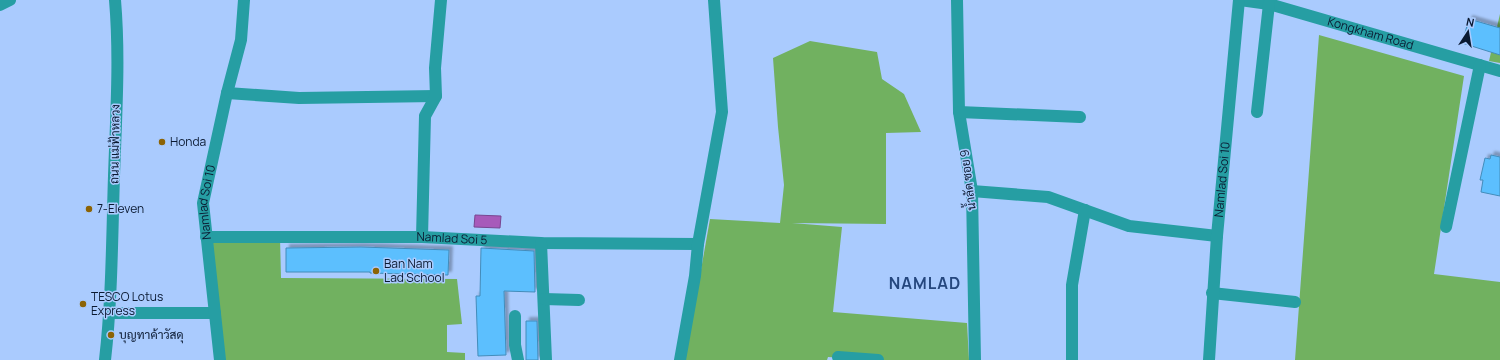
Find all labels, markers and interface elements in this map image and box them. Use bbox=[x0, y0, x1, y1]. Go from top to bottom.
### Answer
street label: Kongkham Road bbox=[1326, 12, 1416, 54]
north arrow bbox=[1448, 12, 1488, 52]
text: N bbox=[1465, 14, 1476, 30]
street label: ถนน แม่ฟ้าหลวง bbox=[105, 104, 124, 184]
place label: Honda bbox=[170, 133, 206, 150]
marker: Honda bbox=[157, 137, 167, 147]
street label: Namlad Soi 10 bbox=[1210, 141, 1234, 218]
street label: น้ำลัด ซอย 9 bbox=[953, 149, 980, 212]
street label: Namlad Soi 10 bbox=[194, 163, 219, 241]
place label: 7-Eleven bbox=[97, 200, 144, 217]
marker: 7-Eleven bbox=[84, 204, 94, 214]
street label: Namlad Soi 5 bbox=[417, 228, 488, 248]
place label: Ban Nam Lad School bbox=[384, 255, 444, 286]
marker: Ban Nam Lad School bbox=[371, 266, 381, 276]
district label: NAMLAD bbox=[889, 272, 961, 294]
place label: TESCO Lotus Express bbox=[91, 288, 163, 319]
marker: TESCO Lotus Express bbox=[78, 299, 88, 309]
place label: บุญทาค้าวัสดุ bbox=[119, 326, 184, 344]
marker: บุญทาค้าวัสดุ bbox=[106, 330, 116, 340]

